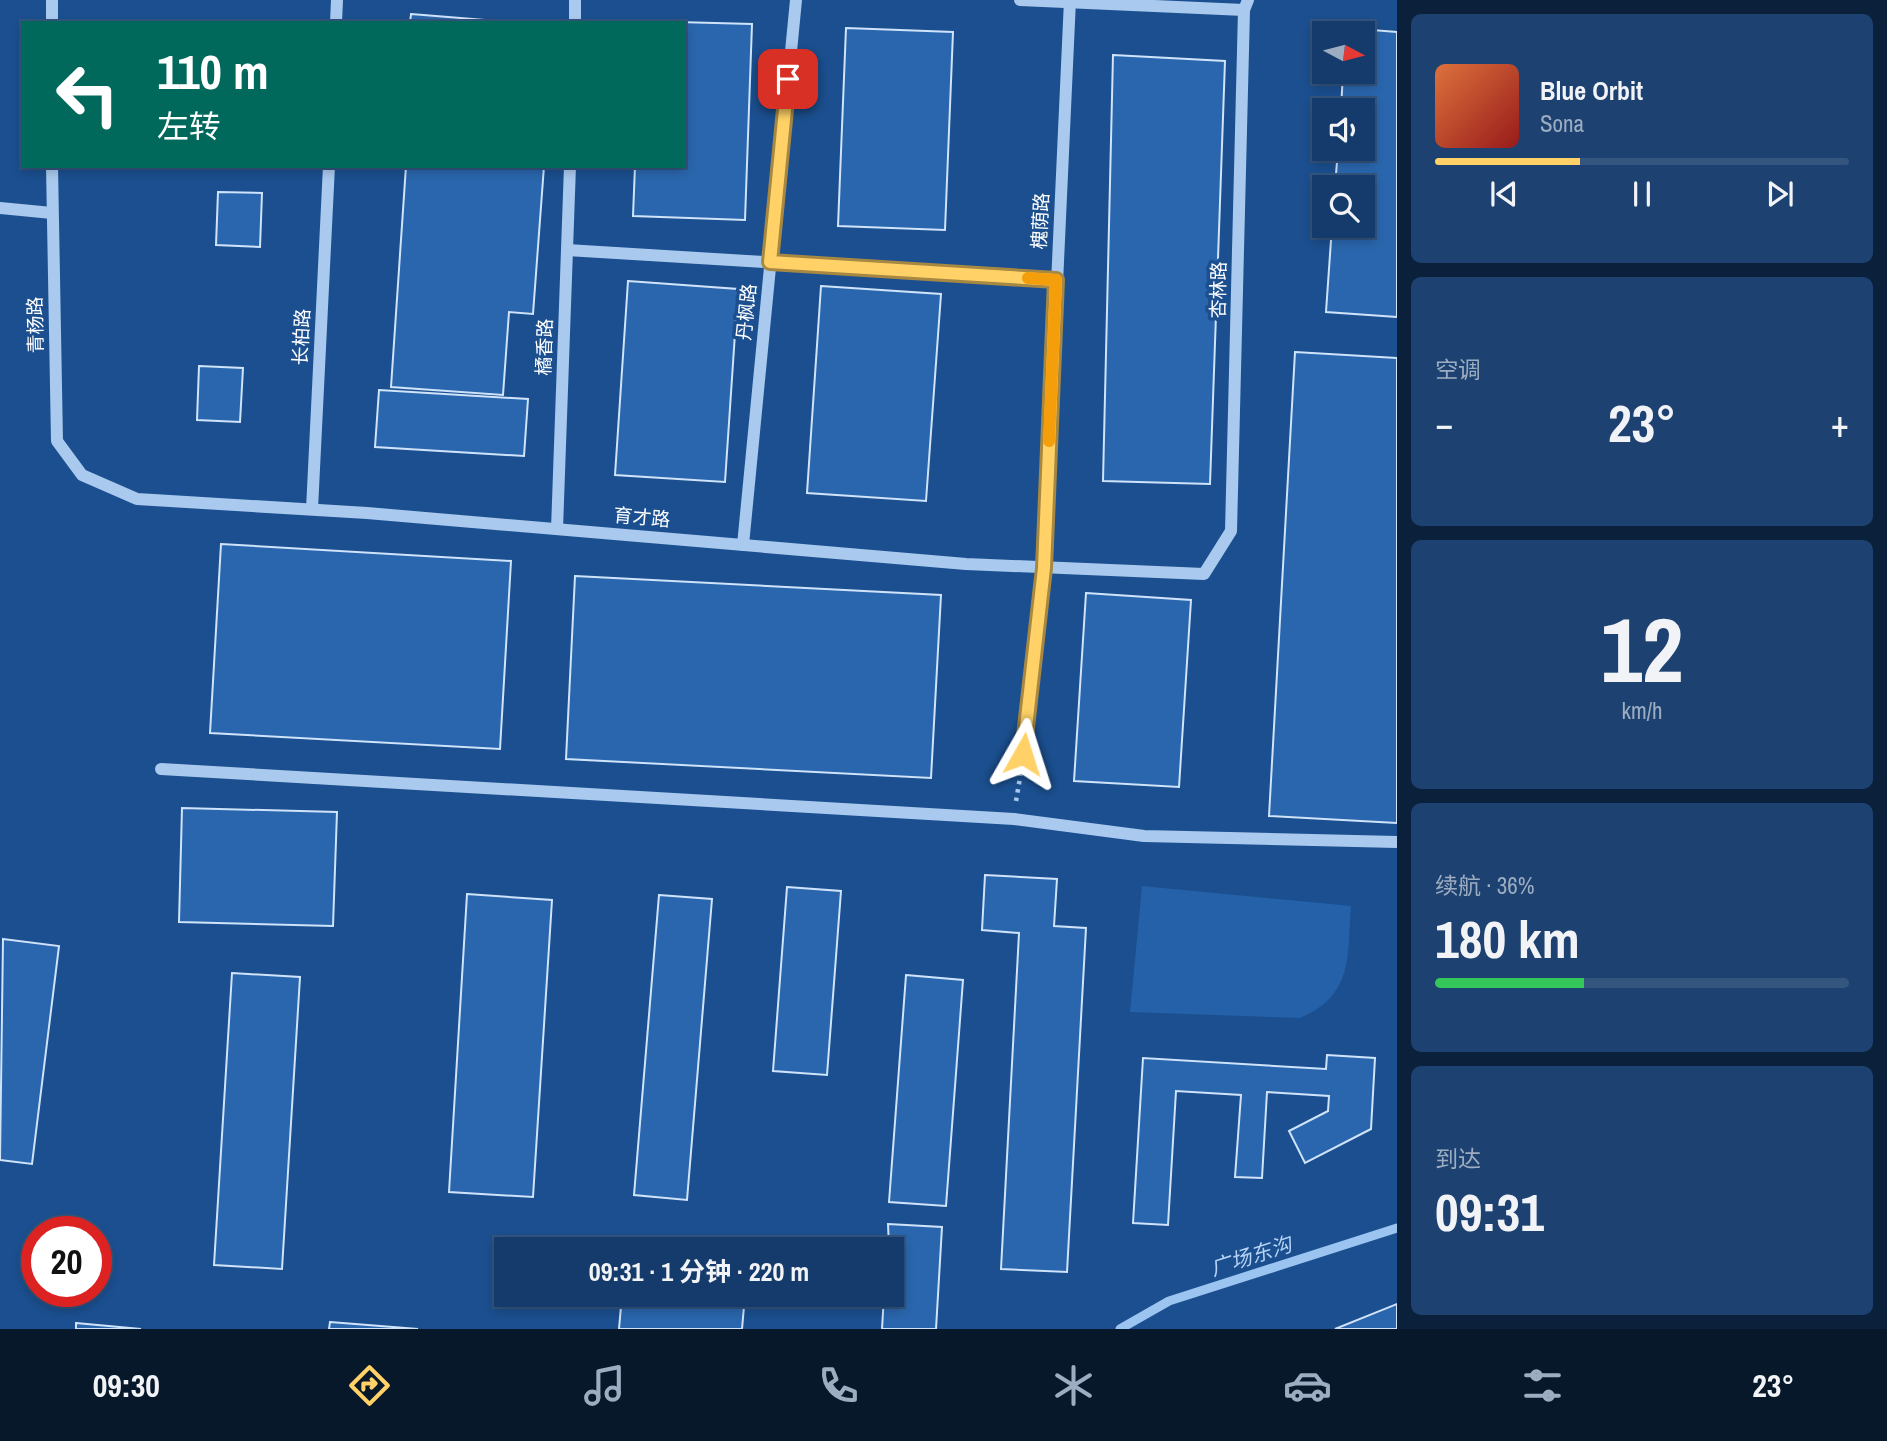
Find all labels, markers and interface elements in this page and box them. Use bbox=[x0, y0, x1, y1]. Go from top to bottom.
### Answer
north arrow bbox=[1312, 21, 1376, 84]
map controls bbox=[1312, 21, 1375, 238]
text: 110 m bbox=[157, 38, 269, 104]
icon: left bbox=[42, 49, 133, 140]
pin bbox=[758, 49, 818, 109]
icon: arrive bbox=[769, 60, 807, 98]
text: Blue Orbit bbox=[1540, 73, 1643, 108]
button: sound bbox=[1312, 98, 1375, 161]
text: 左转 bbox=[157, 105, 221, 148]
text: Sona bbox=[1540, 108, 1584, 139]
button: search bbox=[1312, 175, 1375, 238]
icon: previous bbox=[1485, 175, 1523, 213]
icon: pause bbox=[1623, 175, 1661, 213]
icon: next bbox=[1761, 175, 1799, 213]
street label: 槐荫路 bbox=[1026, 192, 1054, 250]
street label: 杏林路 bbox=[1205, 261, 1231, 319]
street label: 丹枫路 bbox=[730, 282, 762, 342]
street label: 青杨路 bbox=[22, 296, 48, 354]
street label: 长柏路 bbox=[287, 308, 315, 366]
street label: 橘香路 bbox=[530, 318, 558, 376]
text: 空调 bbox=[1435, 354, 1481, 385]
text: 23° bbox=[1608, 388, 1676, 458]
text: − bbox=[1435, 398, 1453, 449]
text: + bbox=[1831, 398, 1849, 449]
street label: 育才路 bbox=[612, 502, 672, 532]
text: 12 bbox=[1601, 588, 1684, 710]
text: km/h bbox=[1622, 695, 1662, 726]
position arrow bbox=[986, 717, 1060, 791]
text: 续航 · 36% bbox=[1435, 870, 1534, 901]
text: 180 km bbox=[1435, 904, 1580, 974]
text: 到达 bbox=[1435, 1143, 1481, 1174]
text: 09:31 bbox=[1435, 1177, 1544, 1247]
speed limit sign: 20 bbox=[21, 1216, 112, 1307]
water label: 广场东沟 bbox=[1207, 1229, 1297, 1283]
text: 09:31 · 1 分钟 · 220 m bbox=[589, 1254, 809, 1289]
icon: directions bbox=[345, 1361, 394, 1410]
icon: music bbox=[580, 1361, 629, 1410]
icon: phone bbox=[814, 1361, 863, 1410]
icon: climate bbox=[1049, 1361, 1098, 1410]
icon: car bbox=[1283, 1361, 1332, 1410]
icon: filters bbox=[1518, 1361, 1567, 1410]
text: 09:30 bbox=[93, 1364, 160, 1407]
text: 23° bbox=[1752, 1364, 1794, 1407]

